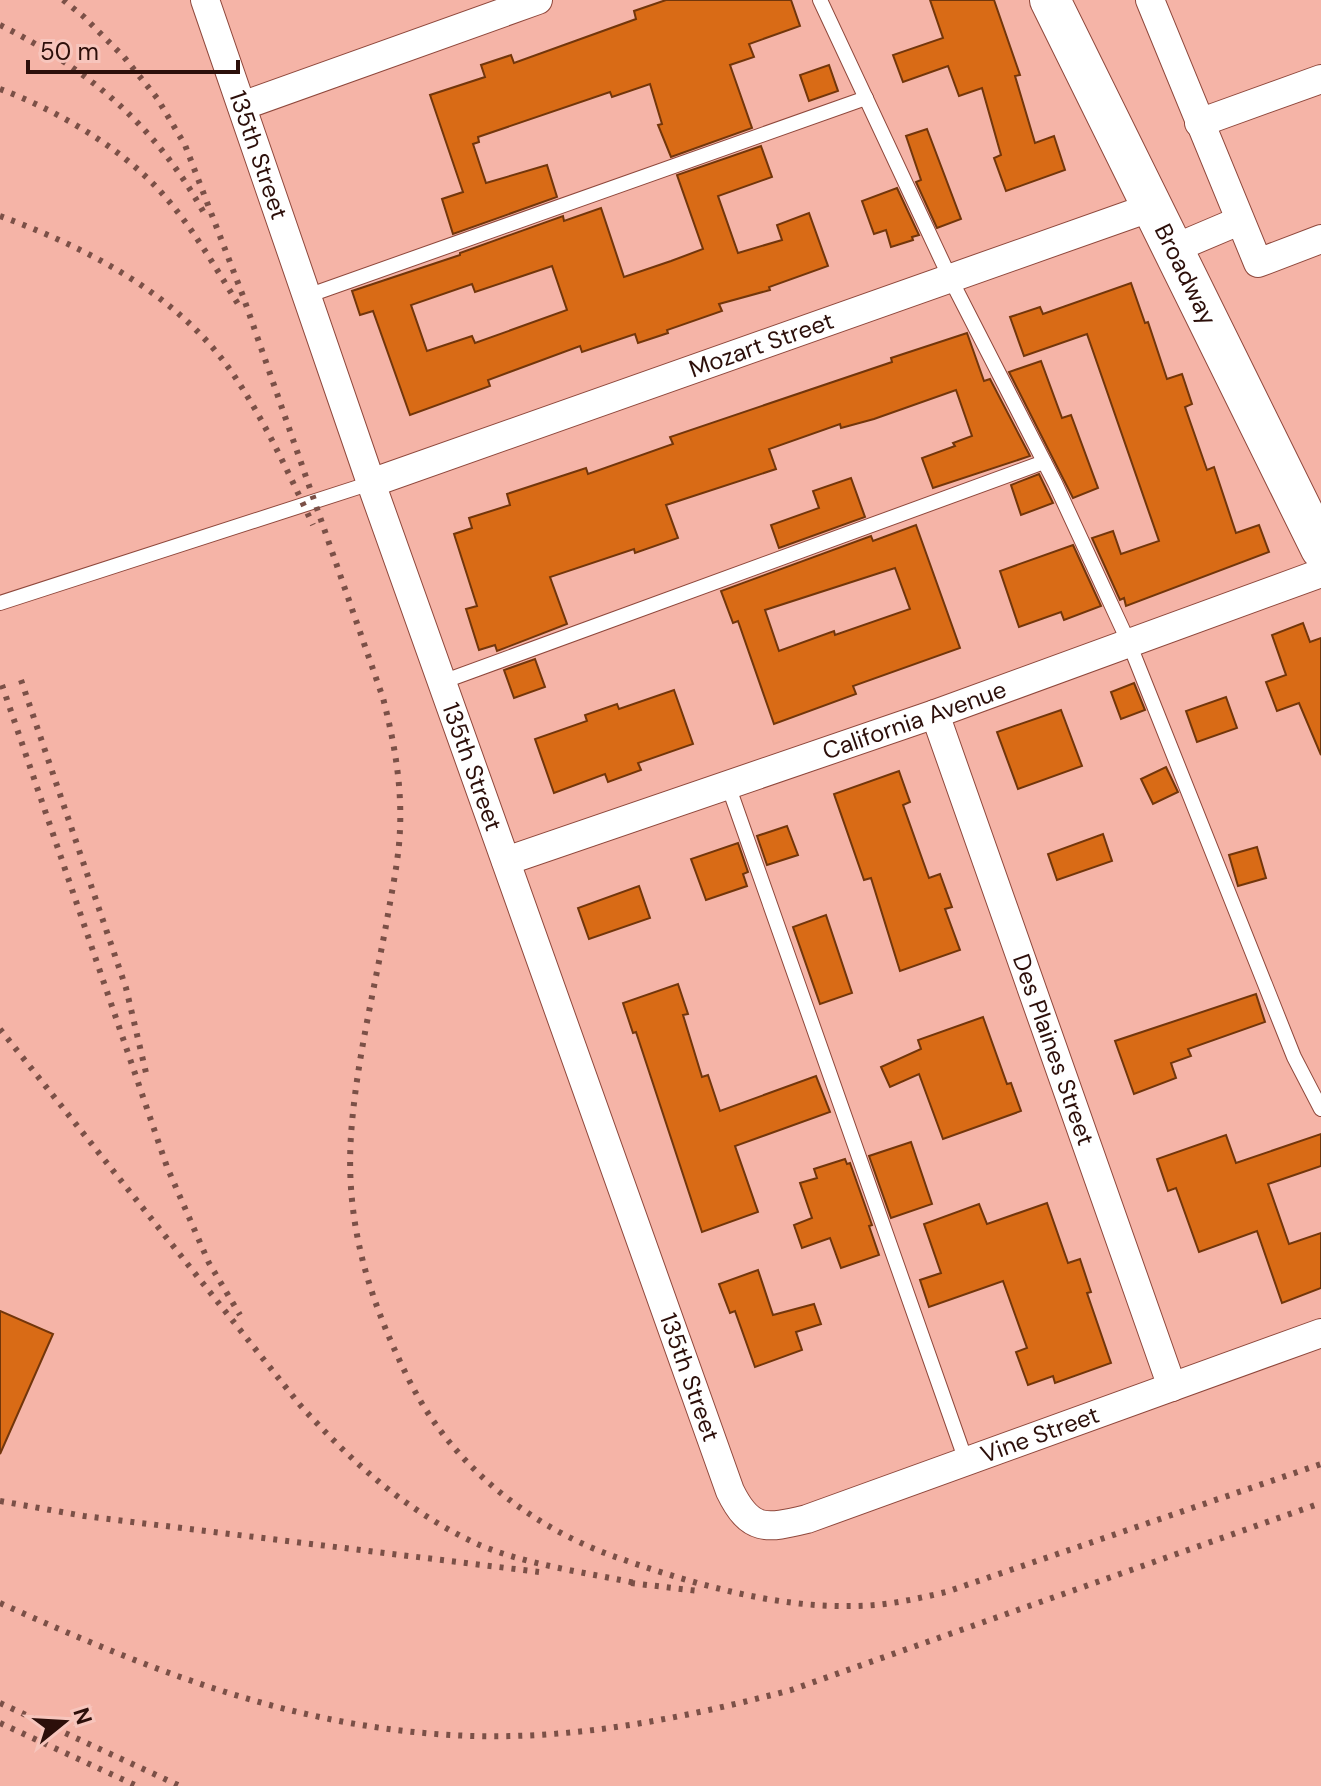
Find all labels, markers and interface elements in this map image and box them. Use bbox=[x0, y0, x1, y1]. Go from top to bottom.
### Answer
scale bar bbox=[28, 24, 238, 74]
text: 50 m bbox=[40, 36, 99, 67]
street label: 135th Street bbox=[222, 87, 295, 223]
street label: Broadway bbox=[1148, 218, 1224, 330]
street label: Mozart Street bbox=[685, 305, 838, 384]
street label: California Avenue bbox=[818, 673, 1011, 766]
street label: 135th Street bbox=[435, 698, 510, 835]
street label: Des Plaines Street bbox=[1006, 950, 1102, 1149]
street label: 135th Street bbox=[653, 1309, 727, 1445]
street label: Vine Street bbox=[976, 1399, 1103, 1470]
north arrow bbox=[24, 1682, 104, 1762]
text: N bbox=[66, 1704, 99, 1728]

